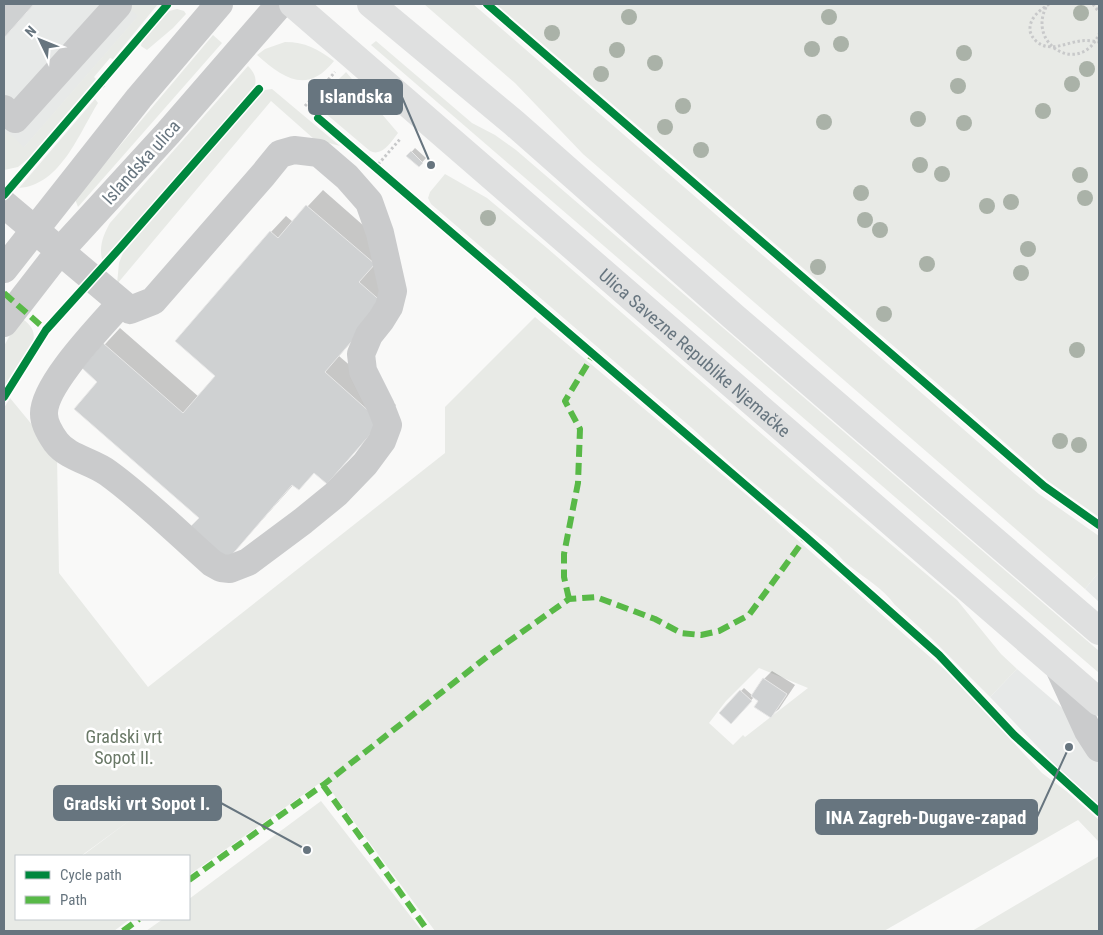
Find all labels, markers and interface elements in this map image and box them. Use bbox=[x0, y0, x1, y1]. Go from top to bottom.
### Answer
north arrow bbox=[15, 15, 65, 65]
text: N bbox=[22, 23, 39, 40]
callout: Islandska bbox=[309, 80, 402, 114]
text: Islandska bbox=[320, 85, 393, 108]
street label: Islandska ulica bbox=[98, 116, 184, 208]
street label: Ulica Savezne Republike Njemačke bbox=[595, 264, 795, 441]
park label: Gradski vrt Sopot II. bbox=[86, 726, 162, 768]
callout: Gradski vrt Sopot I. bbox=[54, 786, 221, 820]
text: Gradski vrt Sopot I. bbox=[63, 792, 211, 815]
callout: INA Zagreb-Dugave-zapad bbox=[816, 800, 1037, 834]
text: INA Zagreb-Dugave-zapad bbox=[826, 806, 1026, 829]
legend bbox=[15, 855, 190, 920]
text: Cycle path bbox=[60, 866, 122, 884]
text: Path bbox=[60, 891, 87, 909]

